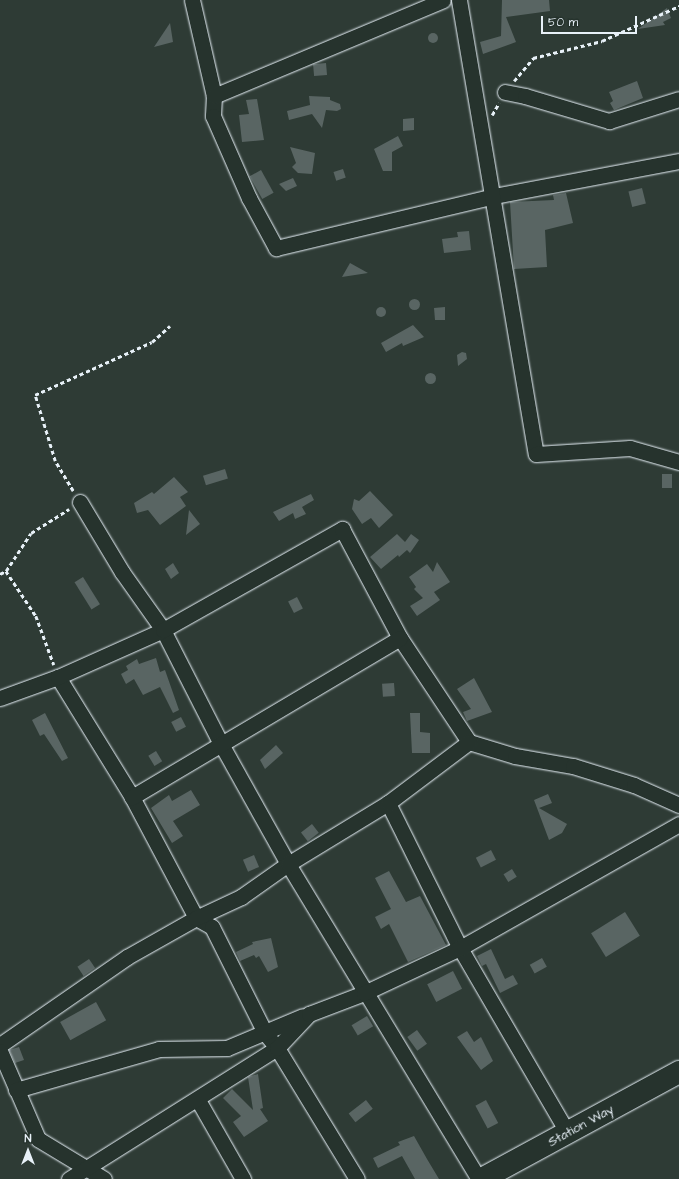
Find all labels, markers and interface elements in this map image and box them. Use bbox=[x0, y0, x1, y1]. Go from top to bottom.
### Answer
scale bar bbox=[543, 8, 639, 34]
text: 50 m bbox=[548, 14, 578, 31]
street label: Station Way bbox=[546, 1102, 616, 1150]
north arrow bbox=[8, 1131, 48, 1171]
text: N bbox=[25, 1131, 31, 1146]

